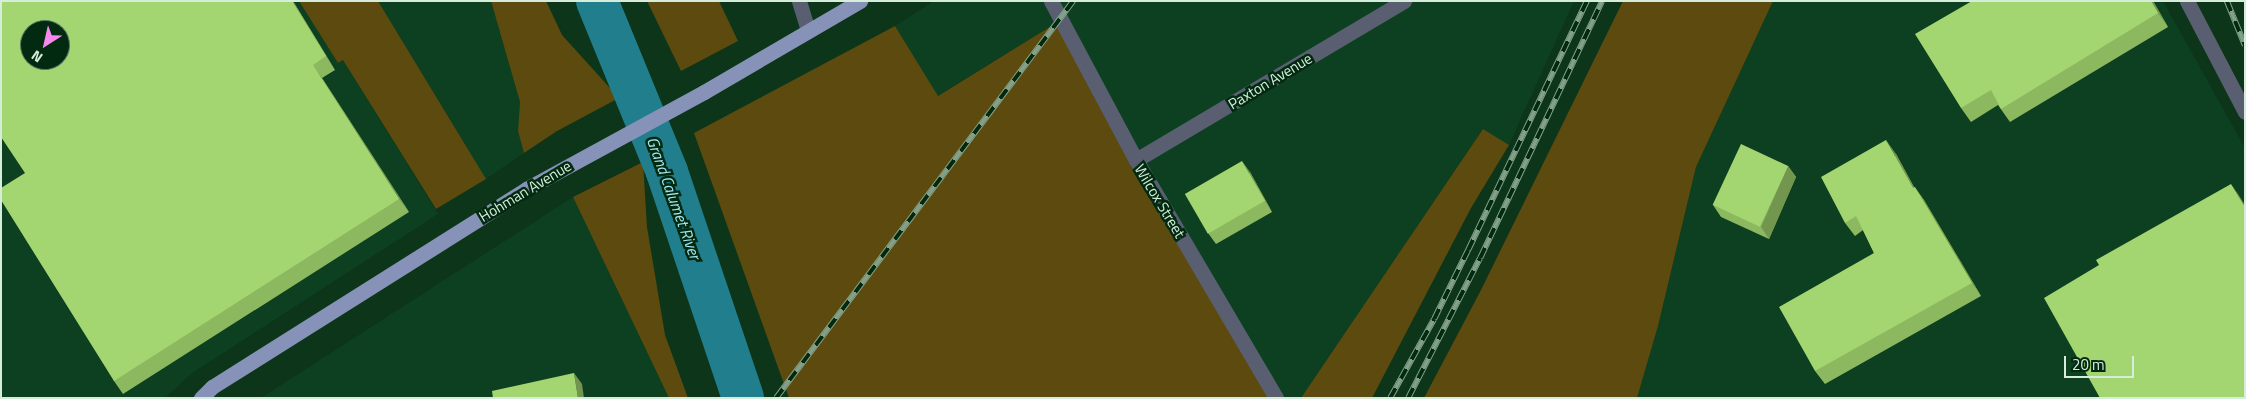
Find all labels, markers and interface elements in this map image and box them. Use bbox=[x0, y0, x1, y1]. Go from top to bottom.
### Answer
north arrow bbox=[20, 20, 70, 70]
text: N bbox=[27, 45, 47, 68]
street label: Paxton Avenue bbox=[1225, 49, 1315, 113]
water label: Grand Calumet River bbox=[643, 134, 705, 262]
street label: Hohman Avenue bbox=[476, 156, 574, 226]
street label: Wilcox Street bbox=[1131, 161, 1189, 241]
scale bar bbox=[2066, 346, 2136, 378]
text: 20 m bbox=[2072, 353, 2105, 376]

